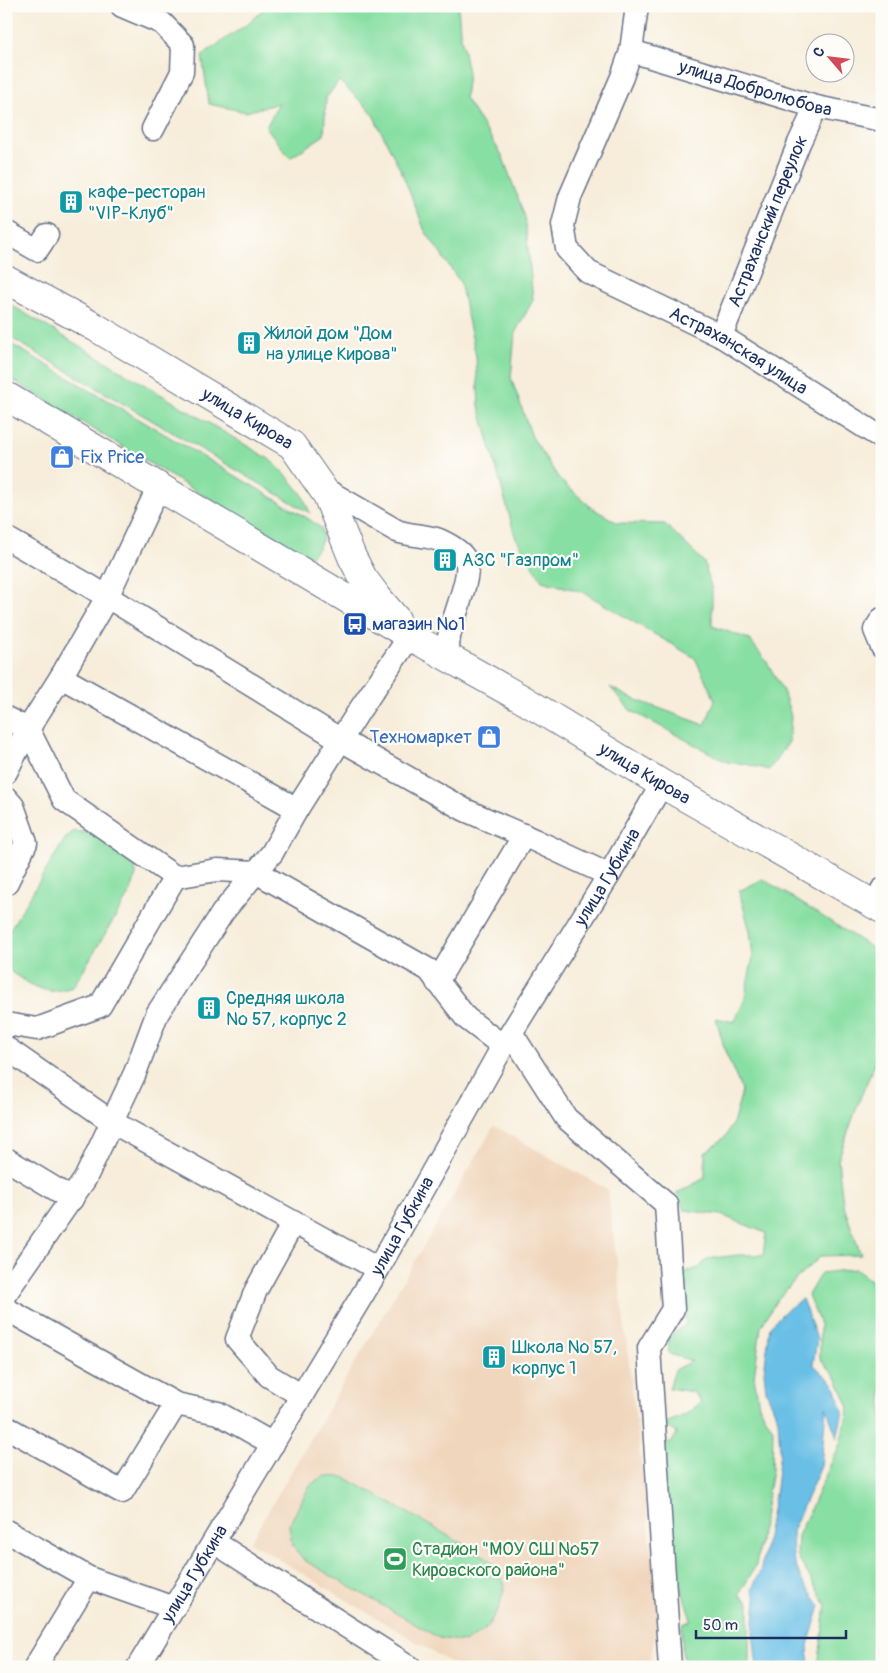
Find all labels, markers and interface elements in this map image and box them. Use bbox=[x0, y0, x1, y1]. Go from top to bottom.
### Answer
north arrow bbox=[806, 32, 856, 82]
text: С bbox=[809, 44, 829, 60]
street label: улица Добролюбова bbox=[675, 54, 834, 121]
street label: Астраханский переулок bbox=[722, 131, 813, 310]
place label: кафе-ресторан "VIP-Клуб" bbox=[88, 181, 206, 225]
building icon: кафе-ресторан "VIP-Клуб" bbox=[58, 189, 84, 215]
street label: Астраханская улица bbox=[666, 301, 812, 400]
place label: Жилой дом "Дом на улице Кирова" bbox=[263, 322, 398, 366]
building icon: Жилой дом "Дом на улице Кирова" bbox=[236, 330, 262, 356]
street label: улица Кирова bbox=[197, 382, 297, 455]
shop icon: Fix Price bbox=[49, 444, 75, 470]
place label: Fix Price bbox=[80, 446, 144, 469]
building icon: АЗС "Газпром" bbox=[432, 547, 458, 573]
place label: АЗС "Газпром" bbox=[462, 549, 579, 572]
bus stop icon: магазин №1 bbox=[342, 611, 368, 637]
place label: магазин №1 bbox=[372, 613, 465, 636]
shop icon: Техномаркет bbox=[476, 724, 502, 750]
place label: Техномаркет bbox=[370, 726, 472, 749]
street label: улица Кирова bbox=[594, 736, 695, 809]
street label: улица Губкина bbox=[568, 824, 645, 931]
place label: Средняя школа № 57, корпус 2 bbox=[226, 987, 347, 1031]
building icon: Средняя школа № 57, корпус 2 bbox=[196, 995, 222, 1021]
street label: улица Губкина bbox=[365, 1172, 439, 1281]
place label: Школа № 57, корпус 1 bbox=[512, 1336, 617, 1380]
building icon: Школа № 57, корпус 1 bbox=[481, 1344, 507, 1370]
street label: улица Губкина bbox=[156, 1521, 233, 1628]
place label: Стадион "МОУ СШ №57 Кировского района" bbox=[412, 1538, 600, 1582]
sports icon: Стадион "МОУ СШ №57 Кировского района" bbox=[382, 1546, 408, 1572]
scale bar bbox=[696, 1608, 846, 1640]
text: 50 m bbox=[703, 1616, 738, 1635]

